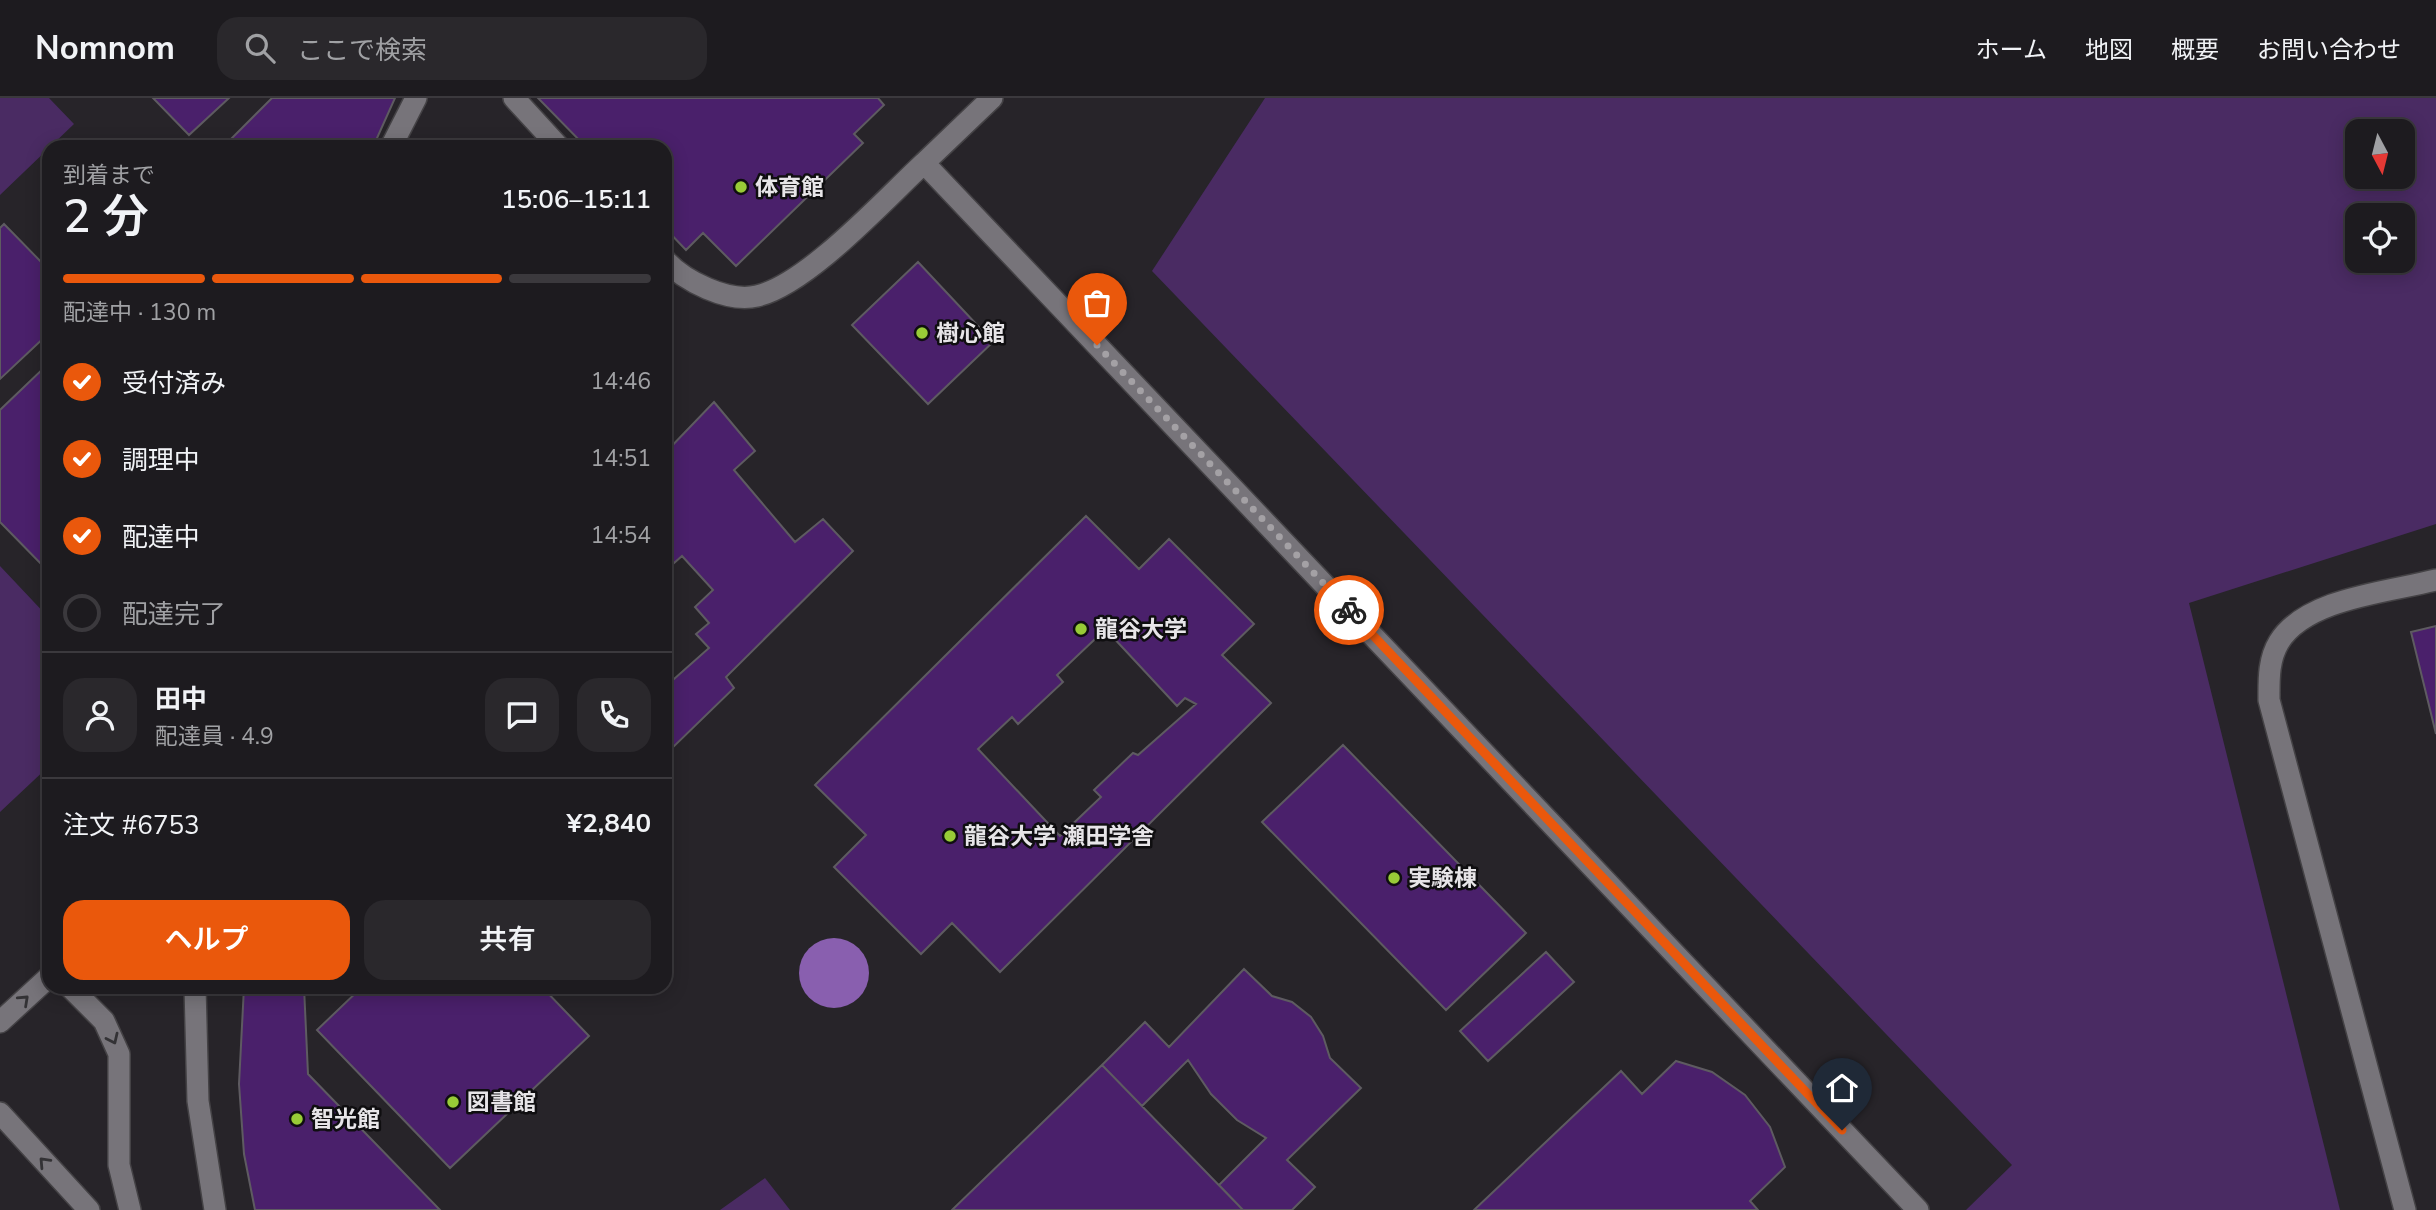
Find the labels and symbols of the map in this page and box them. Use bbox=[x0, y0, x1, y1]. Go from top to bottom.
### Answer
north arrow bbox=[2345, 119, 2415, 189]
place label: 体育館 bbox=[755, 172, 824, 203]
marker: 体育館 bbox=[733, 179, 749, 195]
pin bbox=[1067, 273, 1127, 345]
place label: 樹心館 bbox=[936, 318, 1005, 349]
marker: 樹心館 bbox=[914, 325, 930, 341]
courier bbox=[1314, 575, 1384, 645]
place label: 龍谷大学 bbox=[1095, 614, 1187, 645]
marker: 龍谷大学 bbox=[1073, 621, 1089, 637]
place label: 龍谷大学 瀬田学舎 bbox=[964, 821, 1154, 852]
marker: 龍谷大学 瀬田学舎 bbox=[942, 828, 958, 844]
place label: 実験棟 bbox=[1408, 863, 1477, 894]
marker: 実験棟 bbox=[1386, 870, 1402, 886]
one-way arrow bbox=[16, 995, 29, 1008]
one-way arrow bbox=[105, 1032, 119, 1044]
pin bbox=[1812, 1058, 1872, 1130]
place label: 図書館 bbox=[467, 1087, 536, 1118]
marker: 図書館 bbox=[445, 1094, 461, 1110]
place label: 智光館 bbox=[311, 1104, 380, 1135]
marker: 智光館 bbox=[289, 1111, 305, 1127]
one-way arrow bbox=[39, 1157, 52, 1170]

